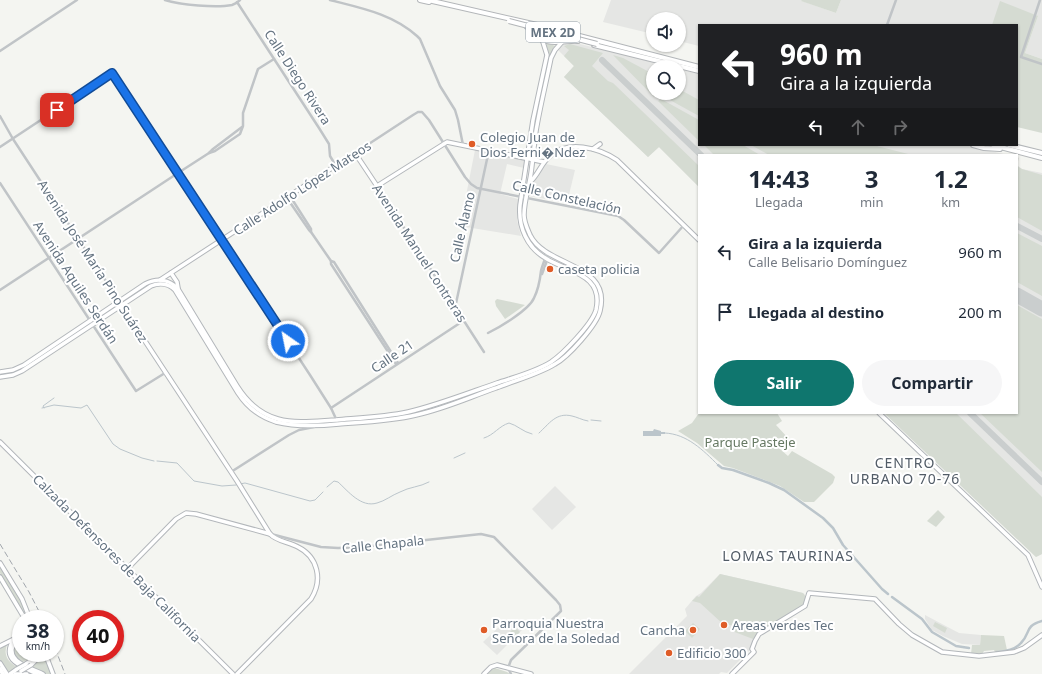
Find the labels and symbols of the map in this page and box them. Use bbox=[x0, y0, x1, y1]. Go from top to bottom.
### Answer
road number: MEX 2D bbox=[526, 22, 580, 42]
street label: Calle Diego Rivera bbox=[260, 26, 336, 128]
pin bbox=[40, 93, 74, 127]
place label: Colegio Juan de Dios Ferni�Ndez bbox=[480, 128, 585, 161]
street label: Calle Adolfo López Mateos bbox=[230, 137, 374, 239]
marker: Colegio Juan de Dios Ferni�Ndez bbox=[467, 139, 477, 149]
street label: Avenida José María Pino Suárez bbox=[34, 176, 152, 346]
street label: Calle Constelación bbox=[511, 176, 623, 218]
street label: Avenida Manuel Contreras bbox=[368, 180, 472, 326]
street label: Calle Álamo bbox=[445, 190, 479, 264]
street label: Avenida Aquiles Serdán bbox=[29, 217, 123, 347]
place label: caseta policia bbox=[558, 260, 640, 278]
marker: caseta policia bbox=[545, 264, 555, 274]
position arrow bbox=[267, 320, 309, 362]
street label: Calle 21 bbox=[367, 335, 417, 377]
park label: Parque Pasteje bbox=[704, 433, 796, 451]
district label: CENTRO URBANO 70-76 bbox=[850, 453, 960, 488]
street label: Calzada Defensores de Baja California bbox=[29, 470, 205, 646]
street label: Calle Chapala bbox=[341, 531, 425, 557]
district label: LOMAS TAURINAS bbox=[722, 546, 854, 565]
speed limit sign: 40 bbox=[72, 610, 124, 662]
place label: Parroquia Nuestra Señora de la Soledad bbox=[492, 614, 620, 647]
place label: Areas verdes Tec bbox=[732, 616, 834, 634]
marker: Areas verdes Tec bbox=[719, 620, 729, 630]
place label: Cancha bbox=[640, 621, 685, 639]
marker: Parroquia Nuestra Señora de la Soledad bbox=[479, 625, 489, 635]
marker: Cancha bbox=[688, 625, 698, 635]
place label: Edificio 300 bbox=[677, 644, 747, 662]
marker: Edificio 300 bbox=[664, 648, 674, 658]

